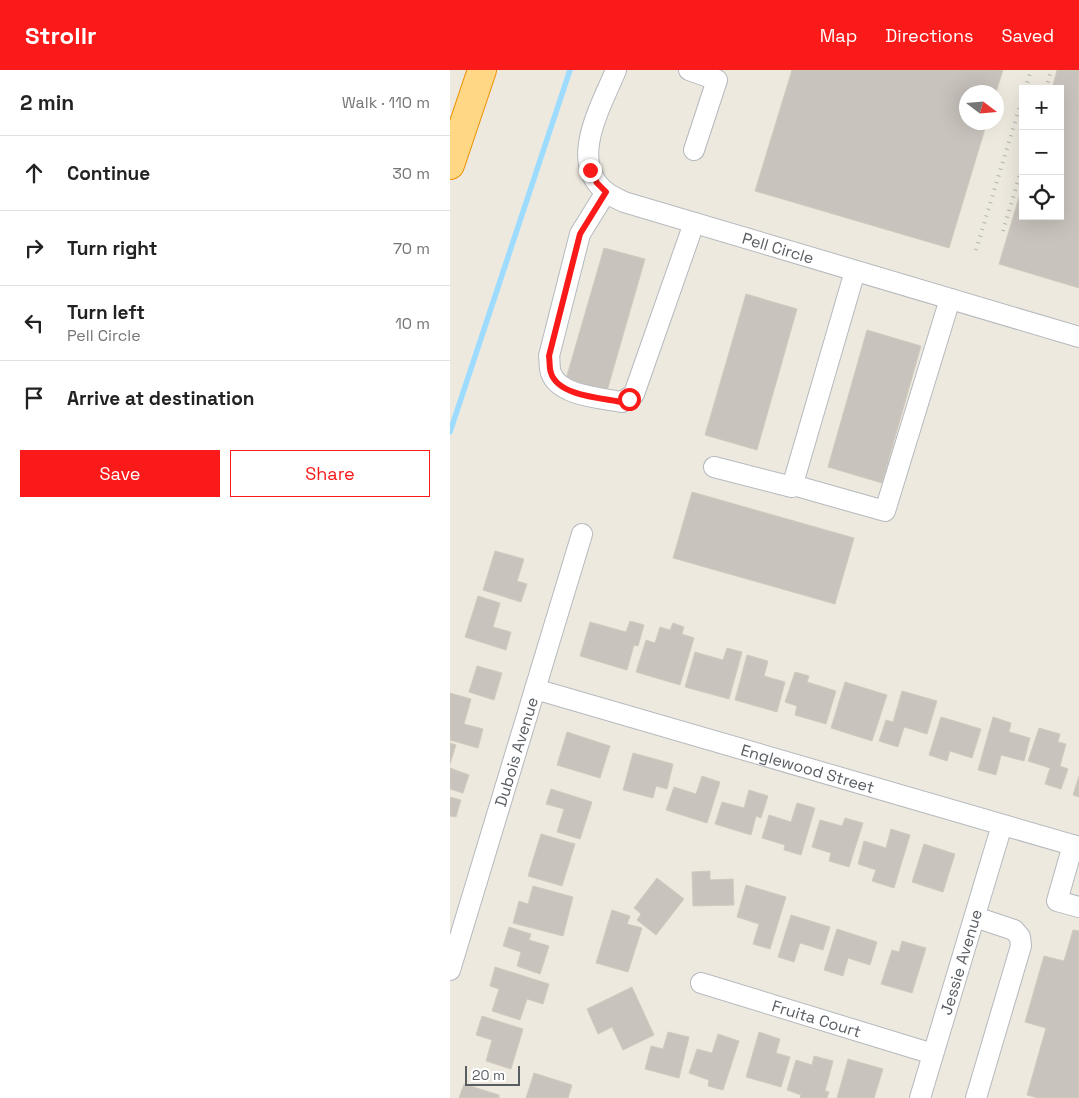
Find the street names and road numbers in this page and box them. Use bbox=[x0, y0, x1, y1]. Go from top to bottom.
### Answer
street label: Pell Circle bbox=[740, 227, 816, 268]
street label: Dubois Avenue bbox=[490, 694, 543, 809]
street label: Englewood Street bbox=[738, 739, 877, 798]
street label: Jessie Avenue bbox=[935, 907, 987, 1017]
street label: Fruita Court bbox=[769, 995, 864, 1042]

